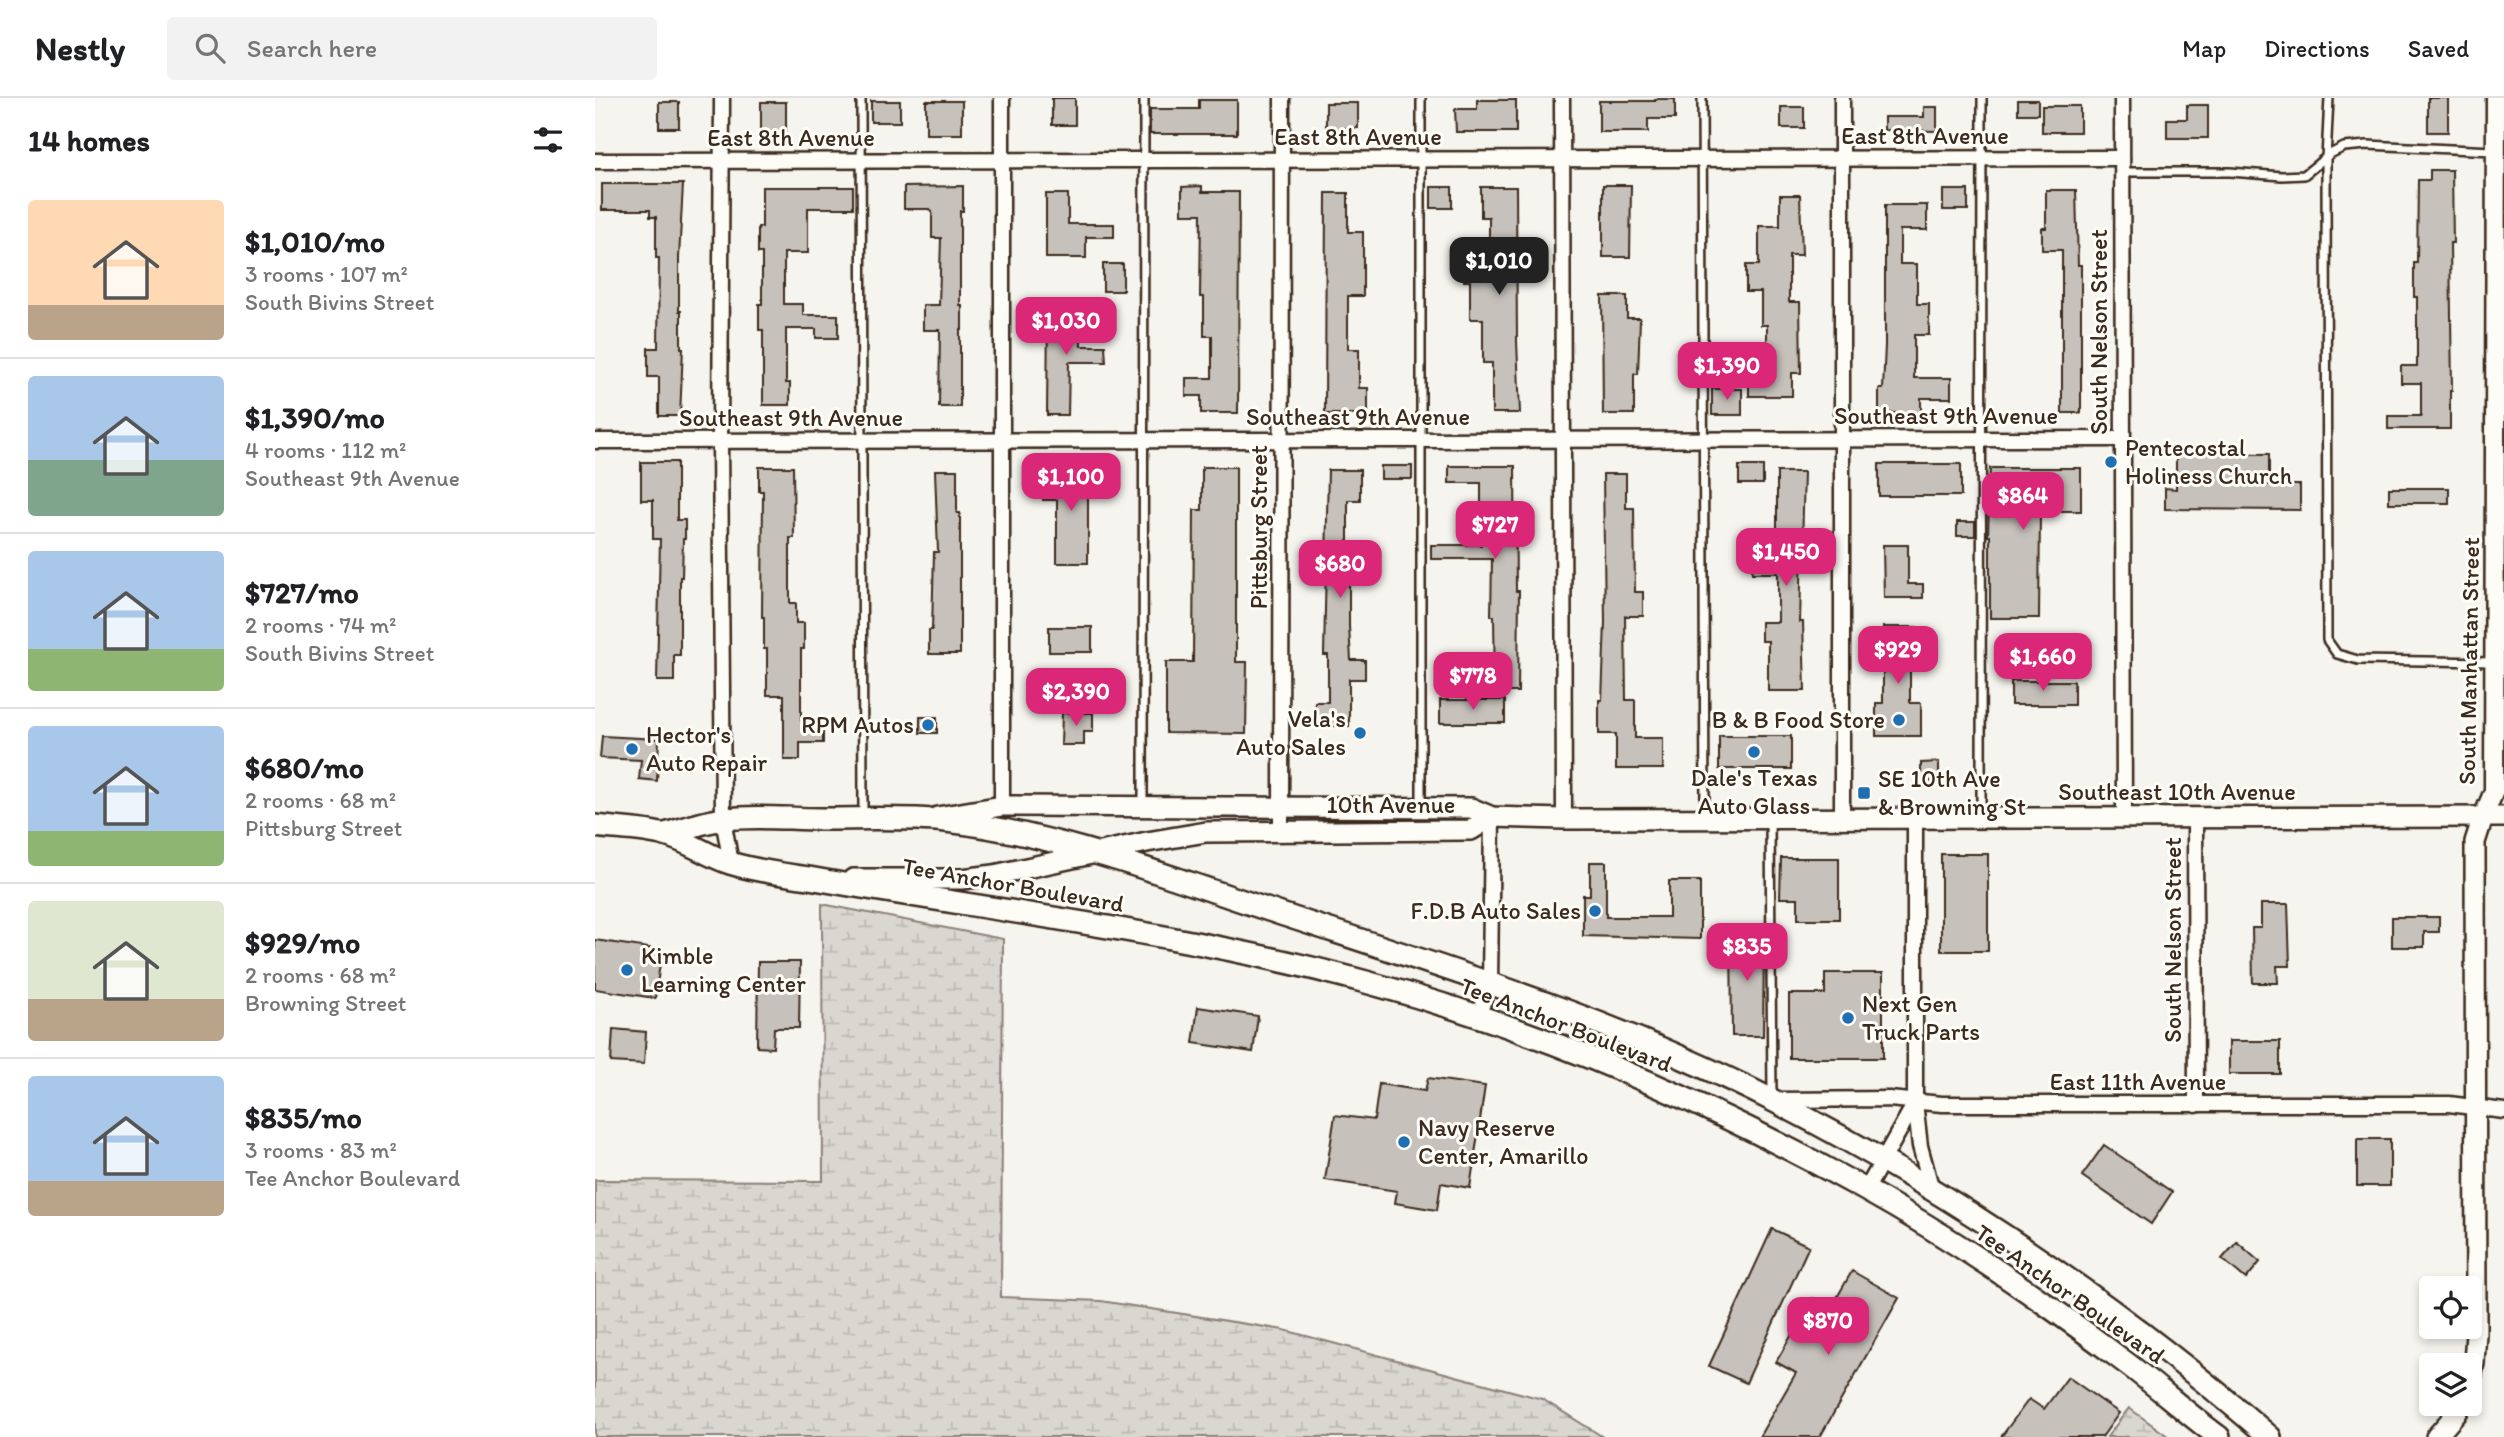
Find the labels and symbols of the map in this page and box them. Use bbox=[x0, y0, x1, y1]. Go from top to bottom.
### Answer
street label: East 8th Avenue bbox=[1841, 121, 2009, 150]
street label: East 8th Avenue bbox=[1274, 122, 1442, 151]
street label: East 8th Avenue bbox=[707, 123, 875, 152]
street label: South Nelson Street bbox=[2084, 229, 2113, 435]
pin: $1,010 bbox=[1442, 238, 1556, 297]
pin: $1,030 bbox=[1009, 298, 1123, 357]
pin: $1,390 bbox=[1670, 342, 1784, 402]
street label: Southeast 9th Avenue bbox=[1834, 401, 2058, 430]
street label: Southeast 9th Avenue bbox=[1246, 402, 1470, 431]
street label: Southeast 9th Avenue bbox=[679, 403, 903, 432]
place label: Pentecostal Holiness Church bbox=[2125, 433, 2292, 490]
street label: Pittsburg Street bbox=[1244, 445, 1273, 609]
pin: $1,100 bbox=[1014, 454, 1128, 513]
marker: Pentecostal Holiness Church bbox=[2103, 454, 2119, 470]
pin: $864 bbox=[1982, 472, 2064, 532]
pin: $727 bbox=[1454, 502, 1536, 561]
pin: $1,450 bbox=[1729, 528, 1843, 588]
street label: South Manhattan Street bbox=[2452, 537, 2485, 785]
pin: $680 bbox=[1299, 540, 1381, 600]
pin: $929 bbox=[1857, 626, 1939, 686]
pin: $1,660 bbox=[1986, 634, 2100, 693]
pin: $778 bbox=[1432, 652, 1514, 712]
pin: $2,390 bbox=[1019, 668, 1133, 728]
place label: Vela's Auto Sales bbox=[1236, 704, 1346, 761]
place label: B & B Food Store bbox=[1712, 705, 1885, 734]
place label: RPM Autos bbox=[801, 710, 914, 739]
marker: B & B Food Store bbox=[1891, 712, 1907, 728]
marker: RPM Autos bbox=[920, 717, 936, 733]
place label: Hector's Auto Repair bbox=[646, 720, 768, 777]
marker: Vela's Auto Sales bbox=[1352, 725, 1368, 741]
marker: Hector's Auto Repair bbox=[624, 741, 640, 757]
marker: Dale's Texas Auto Glass bbox=[1746, 744, 1762, 760]
place label: Dale's Texas Auto Glass bbox=[1690, 763, 1818, 820]
place label: SE 10th Ave & Browning St bbox=[1878, 764, 2026, 821]
street label: Southeast 10th Avenue bbox=[2058, 777, 2296, 806]
marker: SE 10th Ave & Browning St bbox=[1856, 785, 1872, 801]
street label: 10th Avenue bbox=[1327, 790, 1455, 819]
street label: South Nelson Street bbox=[2158, 837, 2187, 1043]
street label: Tee Anchor Boulevard bbox=[900, 851, 1126, 918]
place label: F.D.B Auto Sales bbox=[1411, 896, 1581, 925]
marker: F.D.B Auto Sales bbox=[1587, 903, 1603, 919]
pin: $835 bbox=[1706, 924, 1788, 983]
place label: Kimble Learning Center bbox=[641, 941, 806, 998]
marker: Kimble Learning Center bbox=[619, 962, 635, 978]
street label: Tee Anchor Boulevard bbox=[1456, 971, 1676, 1078]
place label: Next Gen Truck Parts bbox=[1862, 989, 1980, 1046]
marker: Next Gen Truck Parts bbox=[1840, 1010, 1856, 1026]
street label: East 11th Avenue bbox=[2050, 1067, 2226, 1096]
place label: Navy Reserve Center, Amarillo bbox=[1418, 1113, 1588, 1170]
marker: Navy Reserve Center, Amarillo bbox=[1396, 1134, 1412, 1150]
street label: Tee Anchor Boulevard bbox=[1970, 1217, 2171, 1370]
pin: $870 bbox=[1787, 1298, 1869, 1357]

